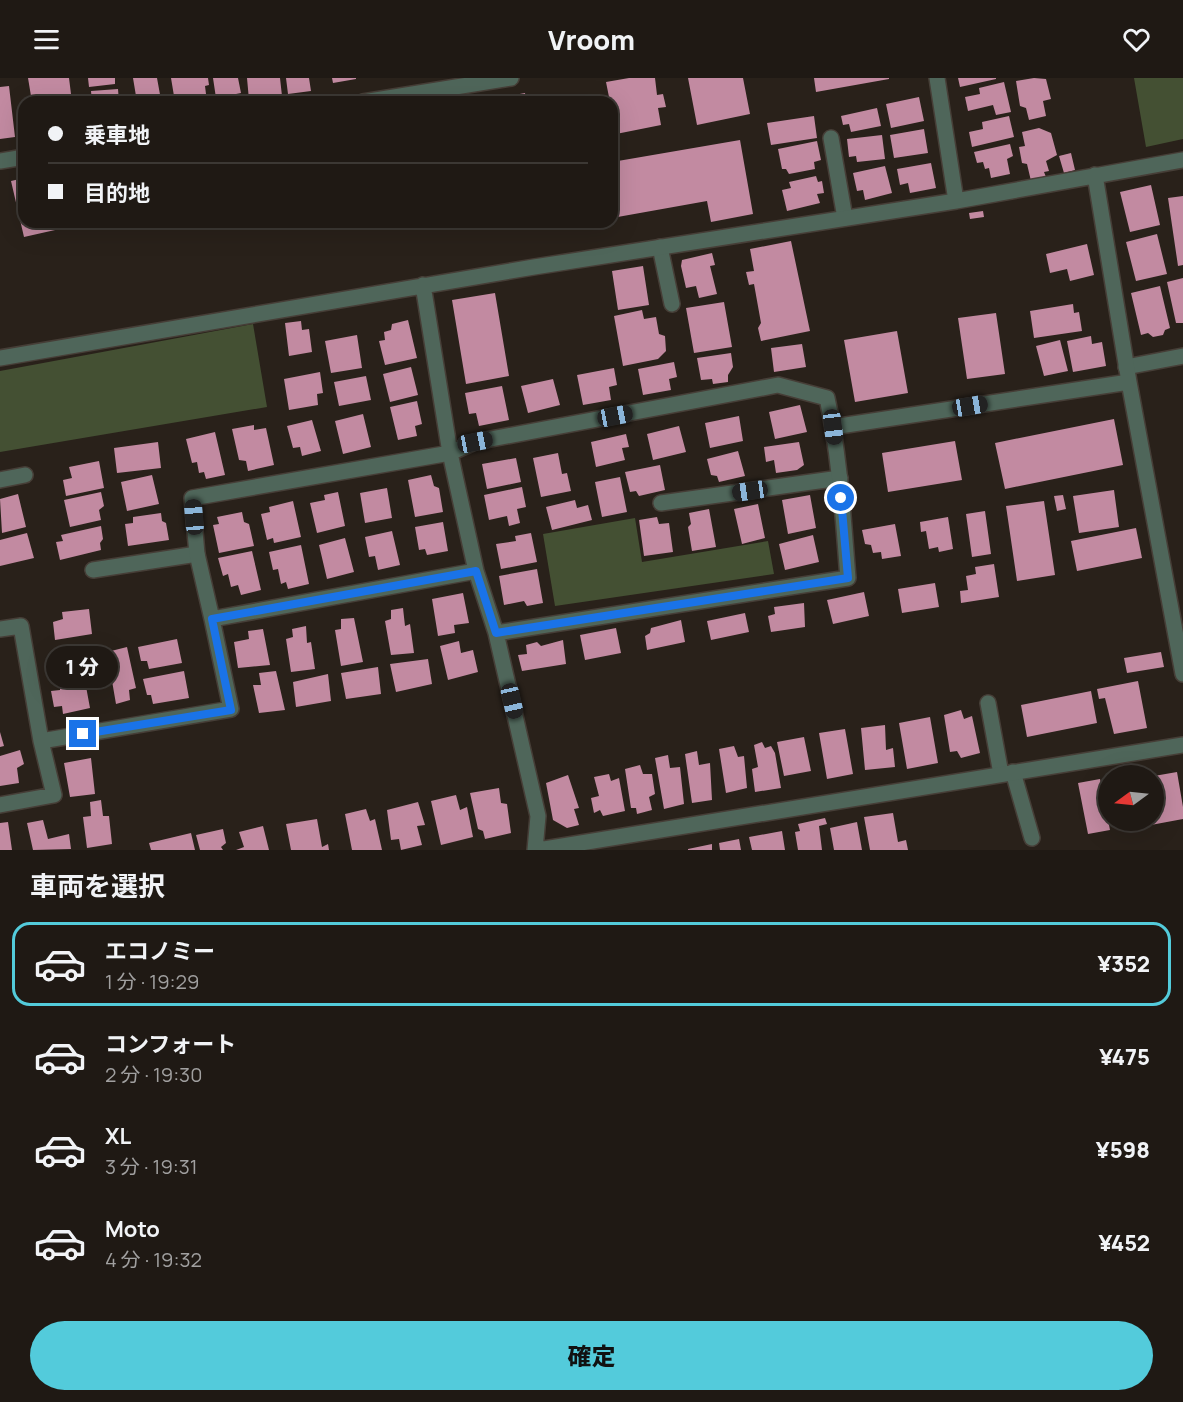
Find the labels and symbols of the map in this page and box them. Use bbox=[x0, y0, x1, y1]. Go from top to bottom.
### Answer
car bbox=[951, 394, 989, 418]
car bbox=[596, 404, 634, 428]
car bbox=[822, 408, 844, 446]
car bbox=[456, 430, 494, 454]
car bbox=[731, 480, 769, 502]
route start bbox=[827, 484, 854, 511]
car bbox=[183, 498, 205, 536]
callout: 1 分 bbox=[47, 647, 119, 689]
car bbox=[499, 681, 525, 721]
route end bbox=[69, 720, 96, 747]
north arrow bbox=[1098, 765, 1164, 831]

